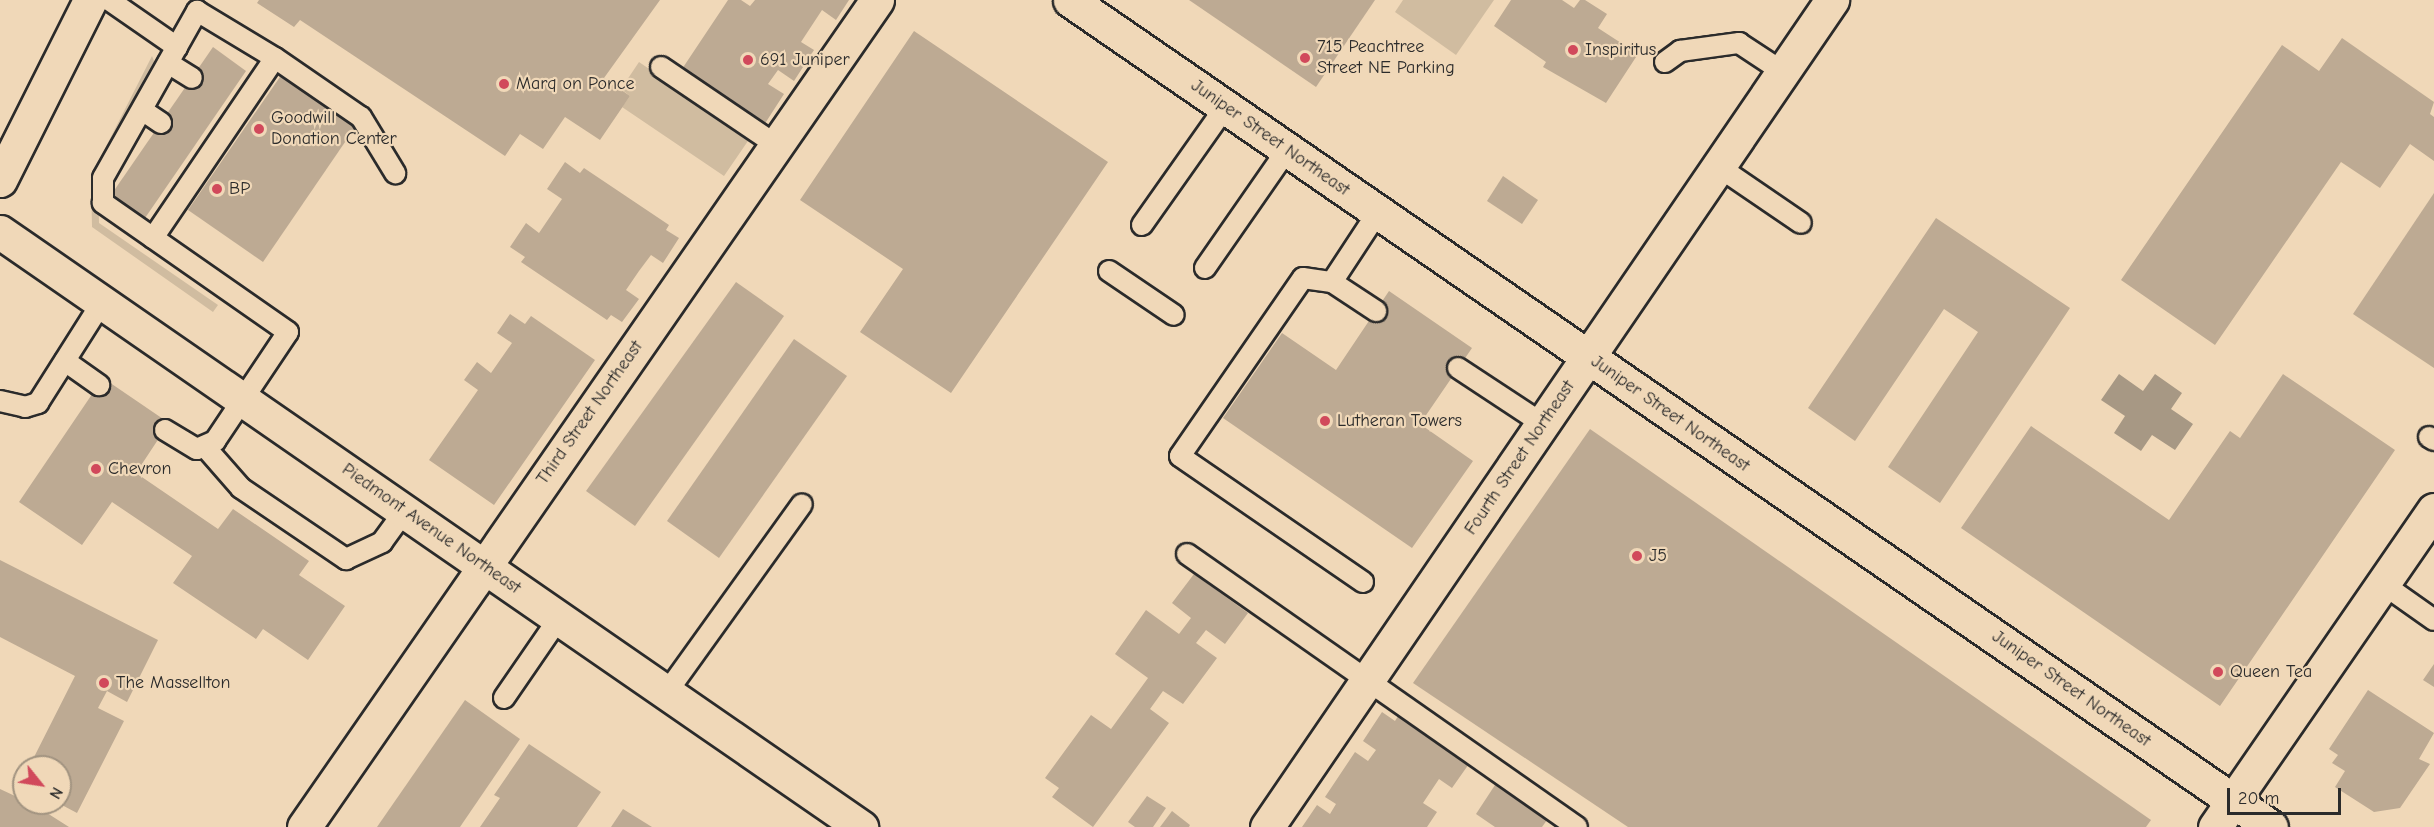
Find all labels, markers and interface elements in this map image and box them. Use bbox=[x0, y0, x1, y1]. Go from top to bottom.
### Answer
place label: 715 Peachtree Street NE Parking bbox=[1317, 37, 1455, 80]
place label: Inspiritus bbox=[1585, 39, 1656, 61]
marker: Inspiritus bbox=[1566, 43, 1580, 57]
place label: 691 Juniper bbox=[760, 49, 850, 71]
marker: 715 Peachtree Street NE Parking bbox=[1298, 51, 1312, 65]
marker: 691 Juniper bbox=[741, 53, 755, 67]
place label: Marq on Ponce bbox=[516, 73, 635, 95]
street label: Juniper Street Northeast bbox=[1187, 75, 1353, 201]
marker: Marq on Ponce bbox=[497, 77, 511, 91]
place label: Goodwill Donation Center bbox=[271, 108, 397, 150]
marker: Goodwill Donation Center bbox=[252, 122, 266, 136]
place label: BP bbox=[229, 178, 250, 200]
marker: BP bbox=[210, 182, 224, 196]
street label: Third Street Northeast bbox=[532, 337, 648, 489]
street label: Juniper Street Northeast bbox=[1587, 351, 1753, 477]
street label: Fourth Street Northeast bbox=[1460, 377, 1580, 539]
place label: Lutheran Towers bbox=[1337, 410, 1462, 432]
marker: Lutheran Towers bbox=[1318, 414, 1332, 428]
place label: Chevron bbox=[108, 458, 172, 480]
street label: Piedmont Avenue Northeast bbox=[337, 459, 525, 599]
marker: Chevron bbox=[89, 462, 103, 476]
place label: J5 bbox=[1649, 545, 1667, 567]
marker: J5 bbox=[1630, 549, 1644, 563]
street label: Juniper Street Northeast bbox=[1988, 626, 2154, 752]
place label: Queen Tea bbox=[2230, 661, 2312, 683]
marker: Queen Tea bbox=[2211, 665, 2225, 679]
place label: The Massellton bbox=[116, 672, 230, 694]
marker: The Massellton bbox=[97, 676, 111, 690]
north arrow bbox=[12, 755, 72, 815]
scale bar bbox=[2230, 776, 2344, 814]
text: N bbox=[45, 784, 66, 802]
text: 20 m bbox=[2238, 788, 2279, 809]

